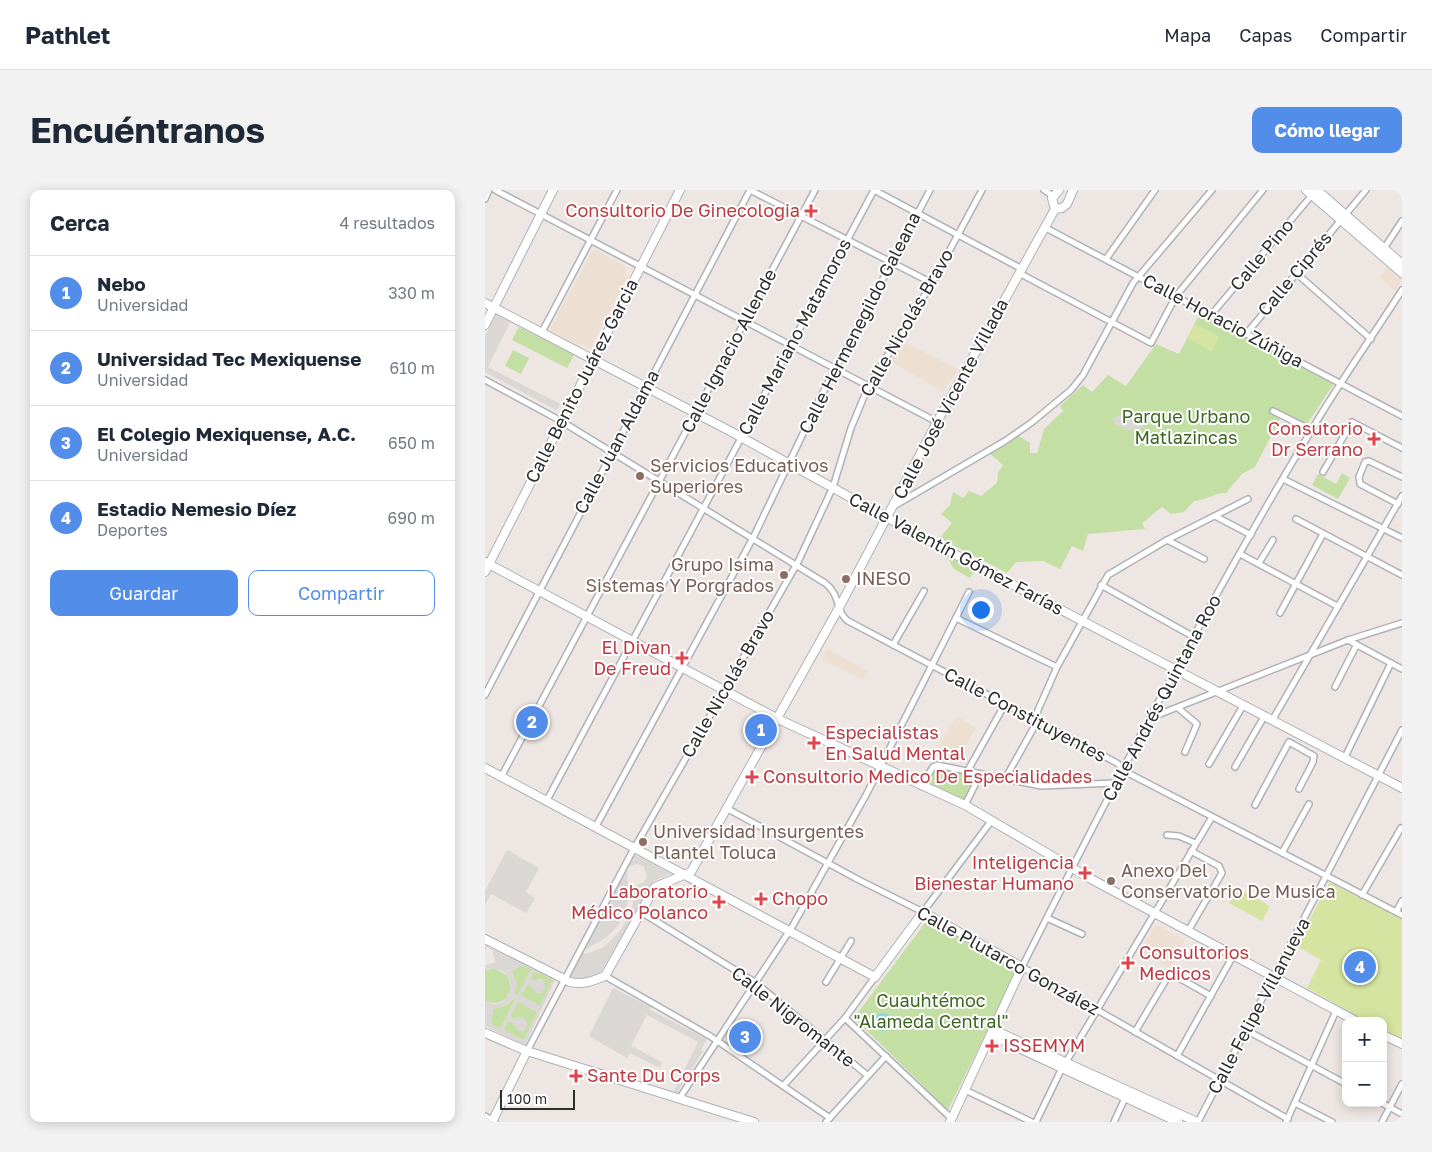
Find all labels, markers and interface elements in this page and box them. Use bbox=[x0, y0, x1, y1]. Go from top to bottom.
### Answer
text: Pathlet bbox=[25, 20, 110, 49]
text: Mapa bbox=[1164, 24, 1211, 46]
text: Capas bbox=[1239, 24, 1292, 46]
text: Compartir bbox=[1320, 24, 1407, 46]
button: Cómo llegar bbox=[1252, 107, 1402, 153]
text: Encuéntranos bbox=[30, 109, 265, 151]
place label: Consultorio De Ginecologia bbox=[565, 199, 800, 221]
marker: Consultorio De Ginecologia bbox=[804, 204, 818, 218]
street label: Calle Hermenegildo Galeana bbox=[794, 208, 925, 437]
text: Cerca bbox=[50, 210, 109, 236]
text: 4 resultados bbox=[340, 213, 435, 233]
street label: Calle Pino bbox=[1225, 214, 1298, 295]
street label: Calle Ciprés bbox=[1252, 227, 1336, 320]
street label: Calle Mariano Matamoros bbox=[733, 234, 855, 439]
street label: Calle Nicolás Bravo bbox=[855, 245, 957, 400]
street label: Calle Ignacio Allende bbox=[676, 265, 781, 436]
street label: Calle Horacio Zúñiga bbox=[1139, 268, 1307, 372]
text: Nebo bbox=[97, 272, 146, 295]
street label: Calle Benito Juárez Garcia bbox=[520, 275, 642, 486]
text: 1 bbox=[62, 283, 70, 303]
text: 330 m bbox=[388, 283, 435, 303]
text: Universidad bbox=[97, 295, 188, 315]
street label: Calle José Vicente Villada bbox=[888, 295, 1012, 503]
text: Universidad Tec Mexiquense bbox=[97, 347, 361, 370]
text: 2 bbox=[61, 358, 71, 378]
text: 610 m bbox=[389, 358, 435, 378]
street label: Calle Juan Aldama bbox=[569, 366, 663, 517]
text: Universidad bbox=[97, 370, 188, 390]
park label: Parque Urbano Matlazincas bbox=[1122, 405, 1250, 448]
place label: Consutorio Dr Serrano bbox=[1268, 417, 1363, 460]
text: El Colegio Mexiquense, A.C. bbox=[97, 422, 356, 445]
marker: Consutorio Dr Serrano bbox=[1367, 432, 1381, 446]
text: 3 bbox=[61, 433, 71, 453]
text: 650 m bbox=[388, 433, 435, 453]
text: Universidad bbox=[97, 445, 188, 465]
place label: Servicios Educativos Superiores bbox=[650, 454, 829, 497]
marker: Servicios Educativos Superiores bbox=[634, 470, 646, 482]
street label: Calle Valentín Gómez Farías bbox=[845, 487, 1068, 619]
text: Estadio Nemesio Díez bbox=[97, 497, 296, 520]
text: 4 bbox=[61, 508, 71, 528]
text: 690 m bbox=[388, 508, 435, 528]
text: Deportes bbox=[97, 520, 168, 540]
place label: Grupo Isima Sistemas Y Porgrados bbox=[586, 553, 774, 596]
place label: INESO bbox=[856, 567, 911, 589]
marker: Grupo Isima Sistemas Y Porgrados bbox=[778, 569, 790, 581]
button: Guardar bbox=[50, 570, 238, 616]
button: Compartir bbox=[248, 570, 435, 616]
marker: INESO bbox=[840, 573, 852, 585]
street label: Calle Andrés Quintana Roo bbox=[1097, 590, 1225, 805]
your location bbox=[968, 597, 994, 623]
street label: Calle Nicolás Bravo bbox=[676, 606, 778, 761]
place label: El Divan De Freud bbox=[594, 636, 671, 679]
marker: El Divan De Freud bbox=[675, 651, 689, 665]
street label: Calle Constituyentes bbox=[941, 662, 1110, 766]
pin: 2 bbox=[516, 703, 548, 741]
pin: 1 bbox=[745, 711, 777, 749]
place label: Especialistas En Salud Mental bbox=[825, 721, 966, 764]
marker: Especialistas En Salud Mental bbox=[807, 736, 821, 750]
place label: Consultorio Medico De Especialidades bbox=[763, 765, 1092, 787]
marker: Consultorio Medico De Especialidades bbox=[745, 770, 759, 784]
place label: Universidad Insurgentes Plantel Toluca bbox=[653, 820, 864, 863]
marker: Universidad Insurgentes Plantel Toluca bbox=[637, 836, 649, 848]
place label: Inteligencia Bienestar Humano bbox=[914, 851, 1074, 894]
place label: Anexo Del Conservatorio De Musica bbox=[1121, 859, 1336, 902]
marker: Inteligencia Bienestar Humano bbox=[1078, 866, 1092, 880]
marker: Anexo Del Conservatorio De Musica bbox=[1105, 875, 1117, 887]
place label: Laboratorio Médico Polanco bbox=[571, 880, 708, 923]
place label: Chopo bbox=[772, 887, 828, 909]
marker: Chopo bbox=[754, 892, 768, 906]
marker: Laboratorio Médico Polanco bbox=[712, 895, 726, 909]
street label: Calle Plutarco González bbox=[913, 901, 1104, 1020]
street label: Calle Felipe Villanueva bbox=[1202, 914, 1314, 1097]
place label: Consultorios Medicos bbox=[1139, 941, 1249, 984]
pin: 4 bbox=[1344, 948, 1376, 986]
marker: Consultorios Medicos bbox=[1121, 956, 1135, 970]
street label: Calle Nigromante bbox=[728, 961, 860, 1071]
park label: Cuauhtémoc "Alameda Central" bbox=[853, 989, 1009, 1032]
map controls bbox=[1342, 1017, 1387, 1107]
button: + bbox=[1342, 1017, 1387, 1062]
pin: 3 bbox=[729, 1018, 761, 1056]
place label: ISSEMYM bbox=[1003, 1034, 1085, 1056]
marker: ISSEMYM bbox=[985, 1039, 999, 1053]
button: − bbox=[1342, 1062, 1387, 1107]
place label: Sante Du Corps bbox=[587, 1064, 720, 1086]
marker: Sante Du Corps bbox=[569, 1069, 583, 1083]
scale bar bbox=[500, 1087, 575, 1110]
text: 100 m bbox=[507, 1090, 547, 1107]

